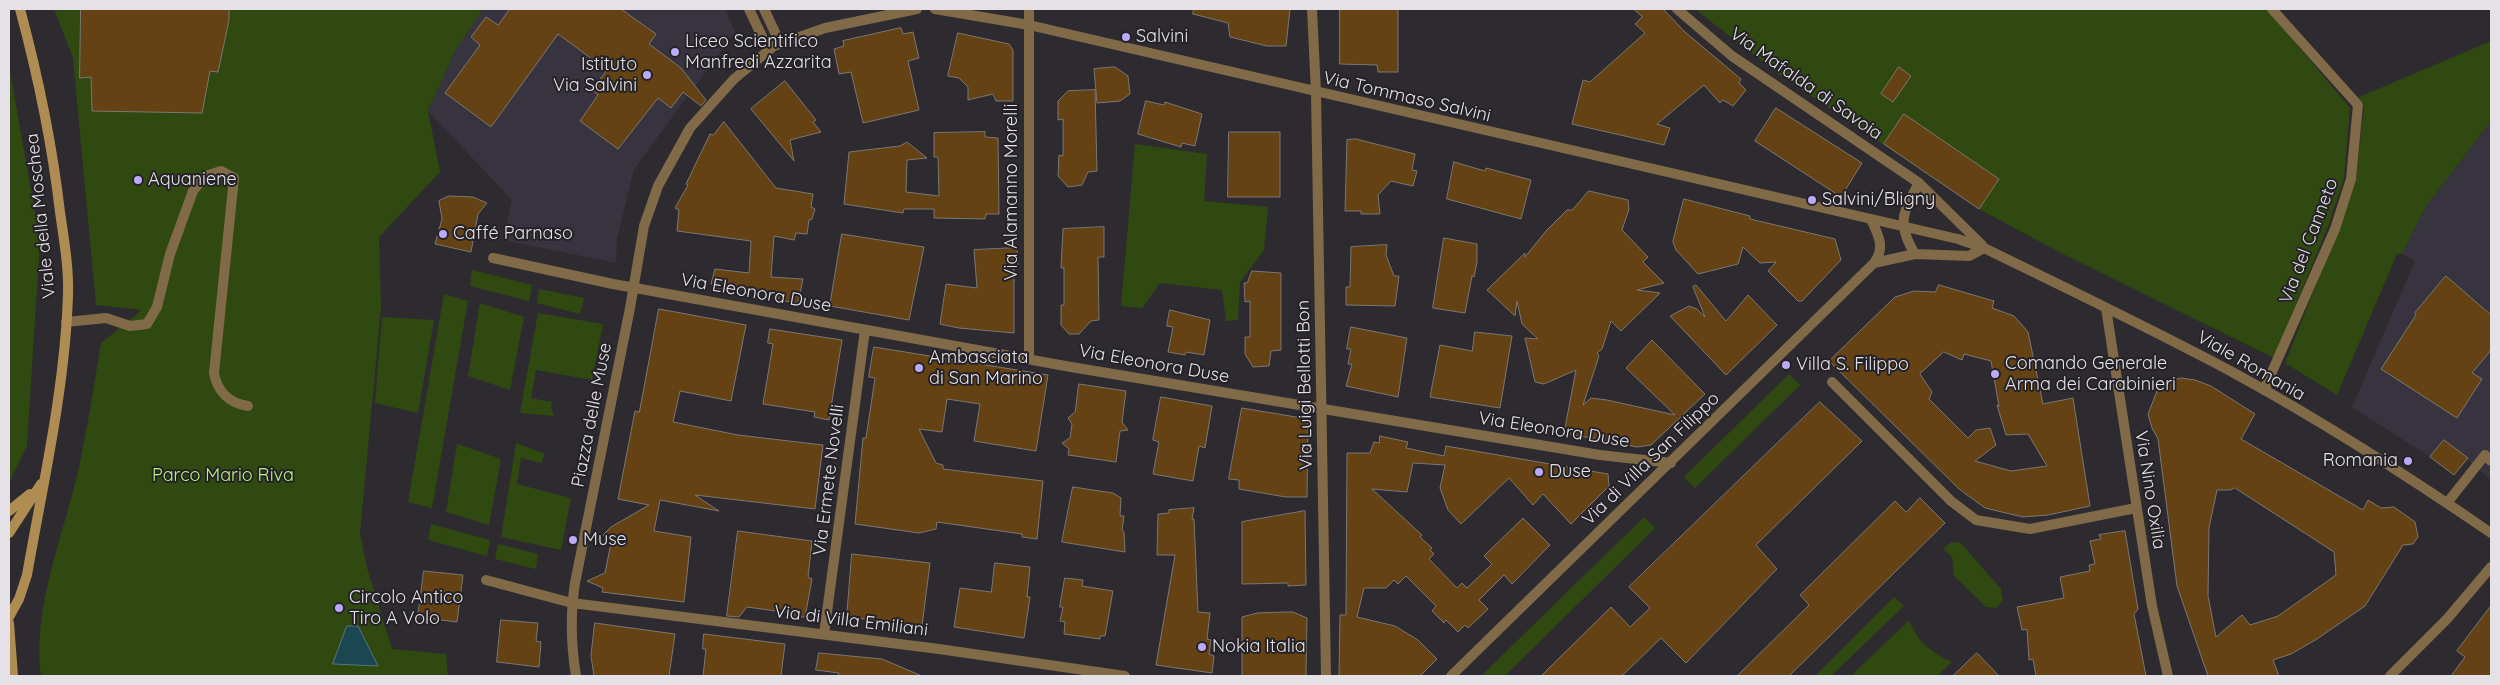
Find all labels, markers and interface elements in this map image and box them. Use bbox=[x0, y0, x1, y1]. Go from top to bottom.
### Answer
street label: Via Mafalda di Savoia bbox=[1726, 23, 1886, 145]
place label: Salvini bbox=[1136, 26, 1188, 48]
place label: Liceo Scientifico Manfredi Azzarita bbox=[685, 31, 832, 74]
marker: Salvini bbox=[1120, 31, 1132, 43]
marker: Liceo Scientifico Manfredi Azzarita bbox=[669, 46, 681, 58]
place label: Istituto Via Salvini bbox=[553, 54, 637, 96]
street label: Via Tommaso Salvini bbox=[1321, 67, 1493, 127]
marker: Istituto Via Salvini bbox=[641, 69, 653, 81]
street label: Via Alamanno Morelli bbox=[1001, 104, 1023, 280]
street label: Viale della Moschea bbox=[22, 132, 60, 300]
place label: Aquaniene bbox=[148, 169, 237, 191]
marker: Aquaniene bbox=[132, 174, 144, 186]
street label: Via del Canneto bbox=[2275, 175, 2343, 307]
place label: Salvini/Bligny bbox=[1822, 189, 1935, 211]
marker: Salvini/Bligny bbox=[1806, 194, 1818, 206]
place label: Caffé Parnaso bbox=[453, 223, 573, 245]
marker: Caffé Parnaso bbox=[437, 228, 449, 240]
street label: Via Eleonora Duse bbox=[679, 269, 833, 317]
street label: Via Luigi Bellotti Bon bbox=[1293, 300, 1317, 470]
street label: Viale Romania bbox=[2193, 326, 2309, 406]
street label: Via Eleonora Duse bbox=[1077, 340, 1231, 388]
street label: Piazza delle Muse bbox=[567, 341, 617, 489]
place label: Ambasciata di San Marino bbox=[929, 347, 1043, 389]
place label: Comando Generale Arma dei Carabinieri bbox=[2005, 353, 2176, 396]
place label: Villa S. Filippo bbox=[1796, 354, 1909, 376]
marker: Villa S. Filippo bbox=[1780, 359, 1792, 371]
marker: Ambasciata di San Marino bbox=[913, 362, 925, 374]
marker: Comando Generale Arma dei Carabinieri bbox=[1989, 368, 2001, 380]
street label: Via di Villa San Filippo bbox=[1578, 388, 1724, 530]
street label: Via Ermete Novelli bbox=[809, 403, 849, 557]
street label: Via Eleonora Duse bbox=[1477, 407, 1631, 453]
street label: Via Nino Oxilia bbox=[2130, 429, 2170, 551]
place label: Romania bbox=[2323, 450, 2398, 472]
marker: Romania bbox=[2402, 455, 2414, 467]
place label: Duse bbox=[1549, 461, 1591, 483]
park label: Parco Mario Riva bbox=[152, 465, 294, 487]
marker: Duse bbox=[1533, 466, 1545, 478]
place label: Muse bbox=[583, 529, 627, 551]
marker: Muse bbox=[567, 534, 579, 546]
place label: Circolo Antico Tiro A Volo bbox=[349, 587, 463, 630]
street label: Via di Villa Emiliani bbox=[773, 601, 929, 641]
marker: Circolo Antico Tiro A Volo bbox=[333, 602, 345, 614]
place label: Nokia Italia bbox=[1212, 636, 1306, 658]
marker: Nokia Italia bbox=[1196, 641, 1208, 653]

